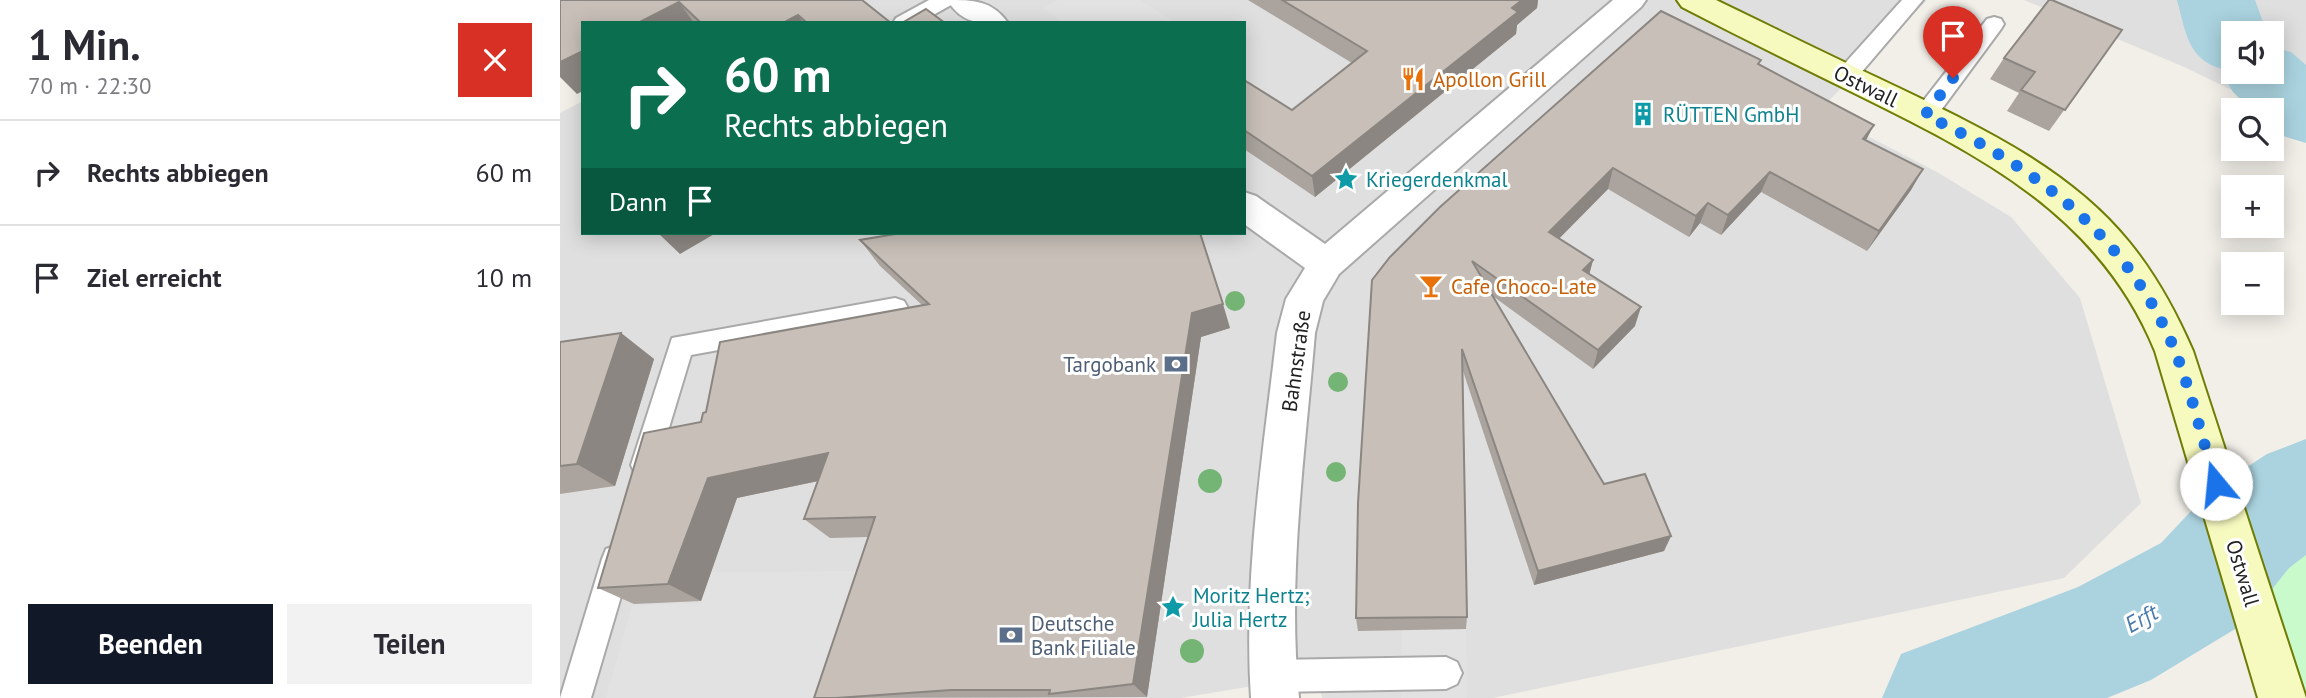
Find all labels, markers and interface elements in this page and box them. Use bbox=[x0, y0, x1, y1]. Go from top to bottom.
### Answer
pin bbox=[1923, 6, 1983, 78]
text: 1 Min. bbox=[28, 17, 141, 72]
icon: arrive bbox=[1934, 17, 1972, 55]
map controls bbox=[2221, 21, 2284, 315]
button: sound bbox=[2221, 21, 2284, 84]
button: close bbox=[458, 23, 532, 97]
text: 60 m bbox=[724, 42, 831, 106]
icon: right bbox=[609, 49, 700, 140]
street label: Ostwall bbox=[1829, 59, 1903, 113]
restaurant icon: Apollon Grill bbox=[1399, 65, 1427, 93]
place label: Apollon Grill bbox=[1433, 66, 1546, 93]
text: 70 m · 22:30 bbox=[28, 71, 152, 100]
button: search bbox=[2221, 98, 2284, 161]
building icon: RÜTTEN GmbH bbox=[1629, 100, 1657, 128]
place label: RÜTTEN GmbH bbox=[1663, 101, 1799, 128]
text: Rechts abbiegen bbox=[724, 104, 948, 146]
icon: right bbox=[28, 154, 66, 192]
text: Rechts abbiegen bbox=[87, 156, 269, 189]
text: 60 m bbox=[476, 156, 532, 189]
place icon: Kriegerdenkmal bbox=[1332, 165, 1360, 193]
place label: Kriegerdenkmal bbox=[1366, 166, 1508, 193]
button: + bbox=[2221, 175, 2284, 238]
icon: arrive bbox=[681, 182, 719, 220]
text: Dann bbox=[609, 185, 667, 218]
button: − bbox=[2221, 252, 2284, 315]
icon: arrive bbox=[28, 259, 66, 297]
text: Ziel erreicht bbox=[87, 261, 222, 294]
text: 10 m bbox=[476, 261, 532, 294]
bar icon: Cafe Choco-Late bbox=[1417, 272, 1445, 300]
place label: Cafe Choco-Late bbox=[1451, 273, 1597, 300]
street label: Bahnstraße bbox=[1276, 308, 1316, 414]
bank icon: Targobank bbox=[1162, 350, 1190, 378]
place label: Targobank bbox=[1063, 351, 1156, 378]
position arrow bbox=[2179, 447, 2253, 521]
street label: Ostwall bbox=[2220, 536, 2266, 610]
place label: Moritz Hertz; Julia Hertz bbox=[1192, 582, 1310, 633]
place icon: Moritz Hertz; Julia Hertz bbox=[1159, 593, 1187, 621]
water label: Erft bbox=[2119, 596, 2164, 639]
button: Beenden bbox=[28, 604, 273, 684]
button: Teilen bbox=[287, 604, 532, 684]
place label: Deutsche Bank Filiale bbox=[1031, 610, 1136, 661]
bank icon: Deutsche Bank Filiale bbox=[997, 621, 1025, 649]

